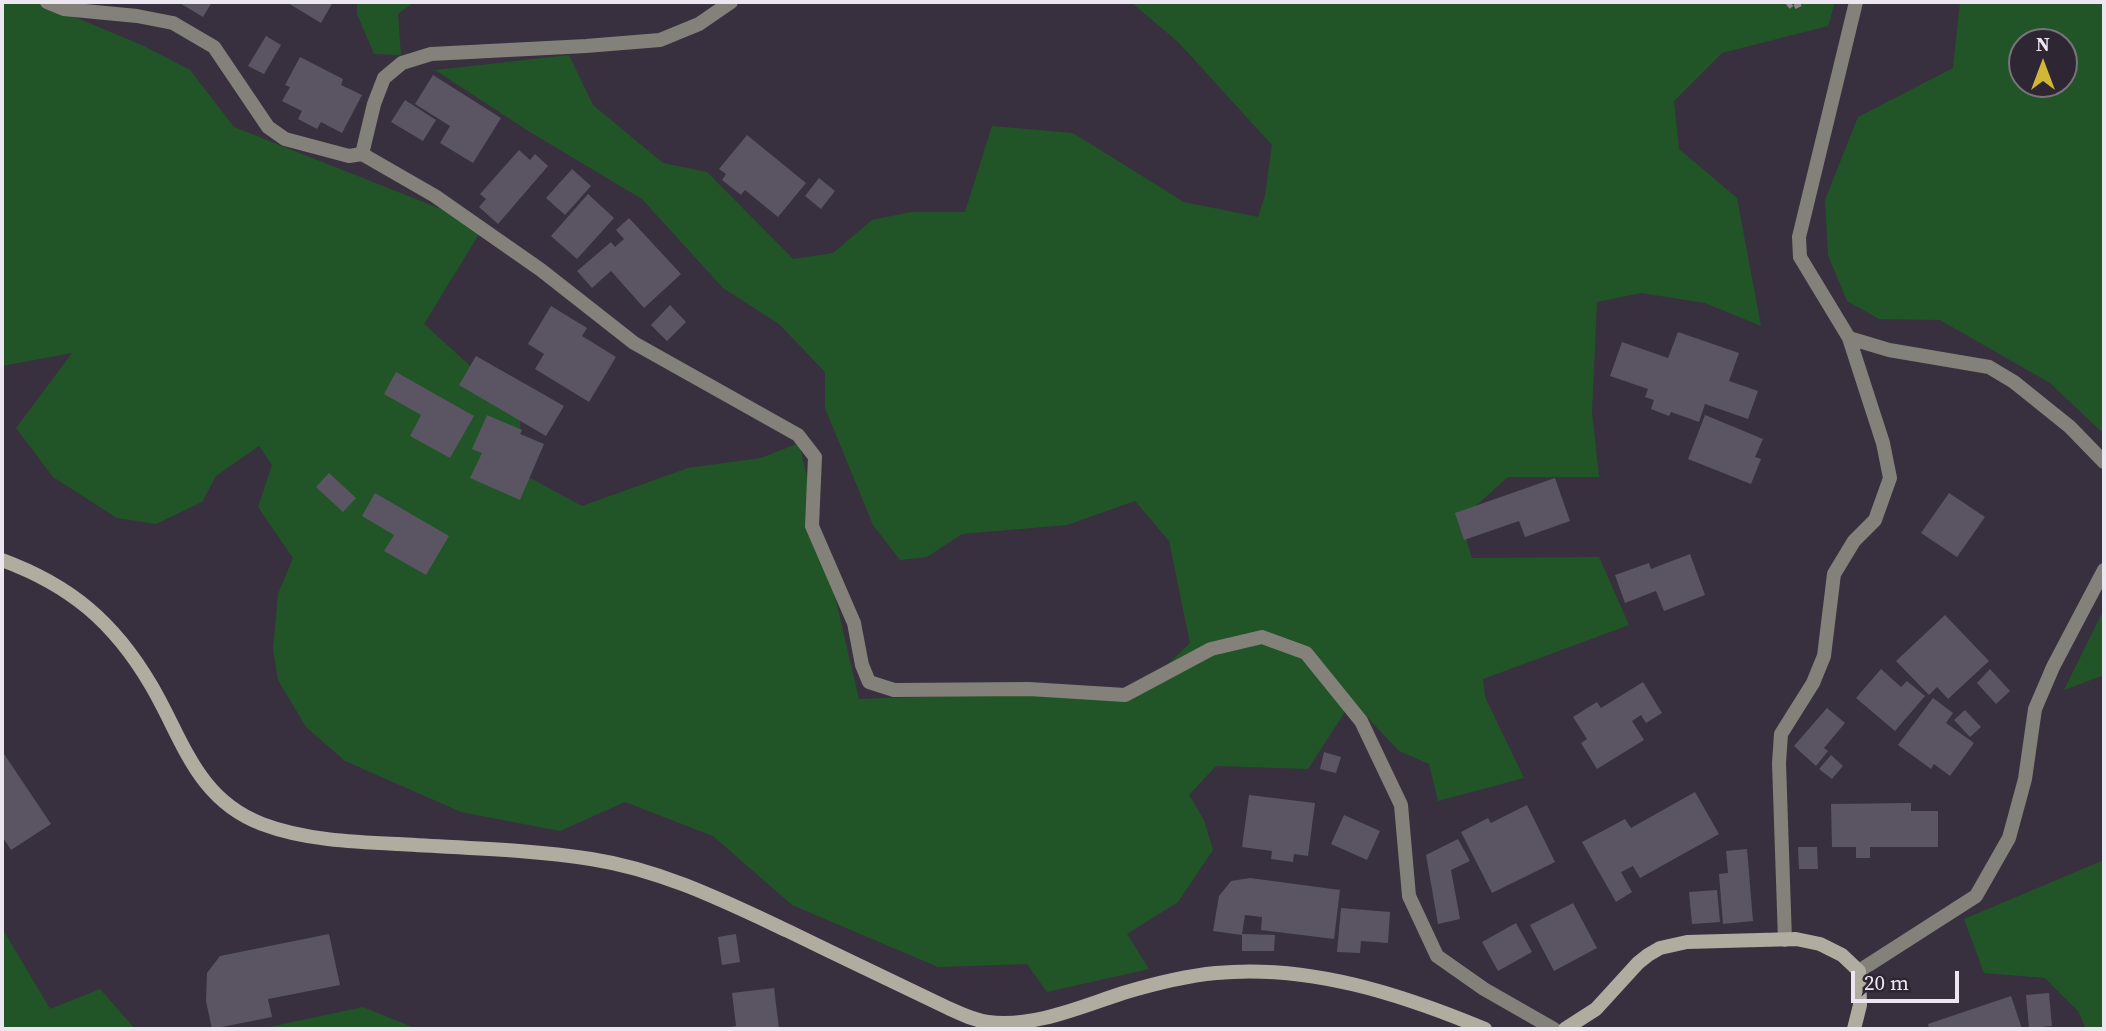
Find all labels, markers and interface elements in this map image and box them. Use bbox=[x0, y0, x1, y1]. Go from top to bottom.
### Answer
north arrow bbox=[2008, 28, 2078, 98]
text: N bbox=[2036, 31, 2050, 57]
scale bar bbox=[1854, 958, 1962, 1002]
text: 20 m bbox=[1864, 968, 1909, 997]

